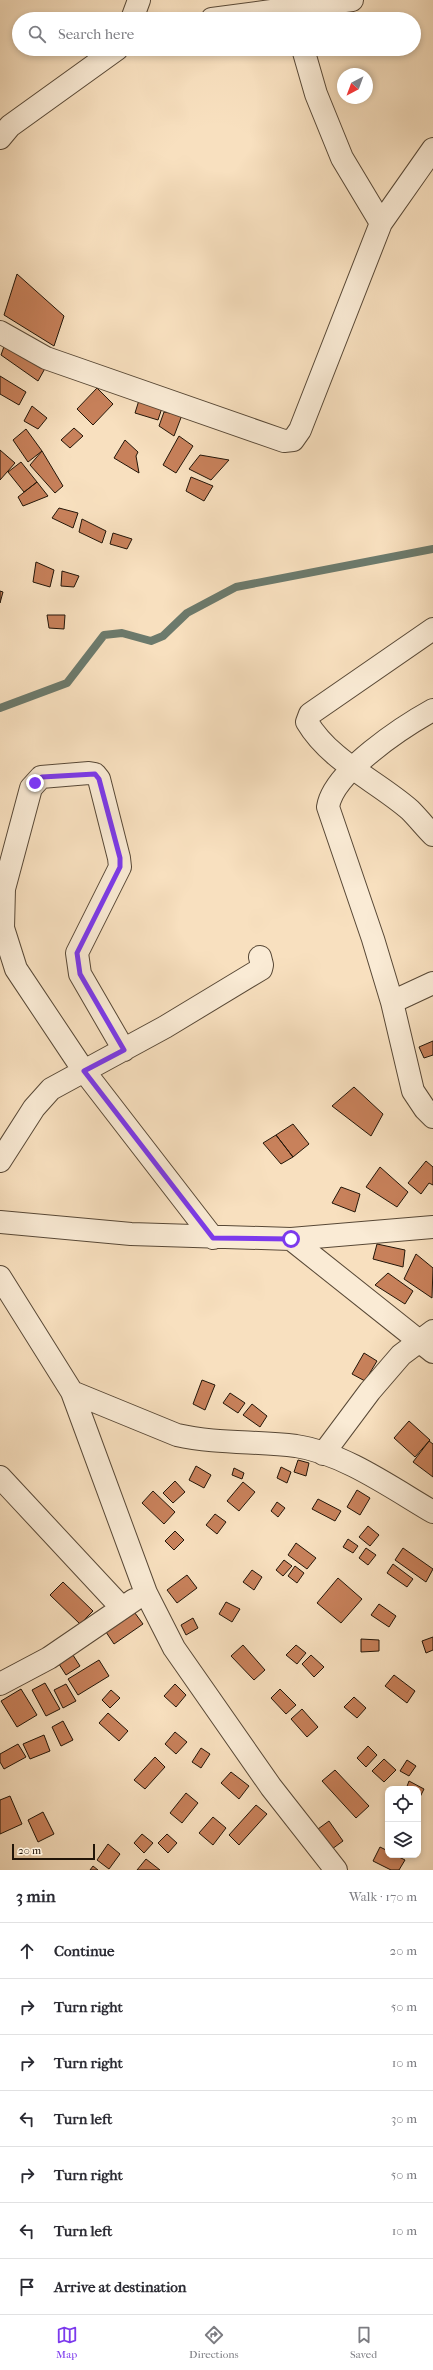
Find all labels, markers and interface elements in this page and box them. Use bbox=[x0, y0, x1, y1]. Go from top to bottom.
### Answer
search box bbox=[12, 12, 421, 56]
icon: search bbox=[26, 23, 48, 45]
text: Search here bbox=[58, 25, 134, 43]
north arrow bbox=[337, 68, 373, 104]
route end bbox=[26, 774, 44, 792]
route start bbox=[282, 1230, 300, 1248]
map controls bbox=[385, 1786, 421, 1858]
button: locate bbox=[385, 1786, 421, 1822]
button: layers bbox=[385, 1822, 421, 1858]
scale bar bbox=[12, 1842, 95, 1861]
text: 20 m bbox=[18, 1844, 41, 1857]
text: 3 min bbox=[16, 1886, 56, 1906]
text: Walk · 170 m bbox=[349, 1889, 417, 1904]
icon: ahead bbox=[16, 1940, 38, 1962]
text: Continue bbox=[54, 1942, 114, 1960]
text: 20 m bbox=[390, 1943, 417, 1958]
icon: right bbox=[16, 1996, 38, 2018]
text: Turn right bbox=[54, 1998, 123, 2016]
text: 50 m bbox=[391, 1999, 417, 2014]
icon: right bbox=[16, 2052, 38, 2074]
text: Turn right bbox=[54, 2054, 123, 2072]
text: 10 m bbox=[392, 2055, 417, 2070]
icon: left bbox=[16, 2108, 38, 2130]
text: Turn left bbox=[54, 2110, 112, 2128]
text: 30 m bbox=[391, 2111, 417, 2126]
icon: right bbox=[16, 2164, 38, 2186]
text: Turn right bbox=[54, 2166, 123, 2184]
text: 50 m bbox=[391, 2167, 417, 2182]
icon: left bbox=[16, 2220, 38, 2242]
text: Turn left bbox=[54, 2222, 112, 2240]
text: 10 m bbox=[392, 2223, 417, 2238]
icon: arrive bbox=[16, 2276, 38, 2298]
text: Arrive at destination bbox=[54, 2278, 186, 2296]
tab: Map bbox=[56, 2324, 78, 2361]
tab: Directions bbox=[189, 2324, 239, 2361]
tab: Saved bbox=[350, 2324, 377, 2361]

